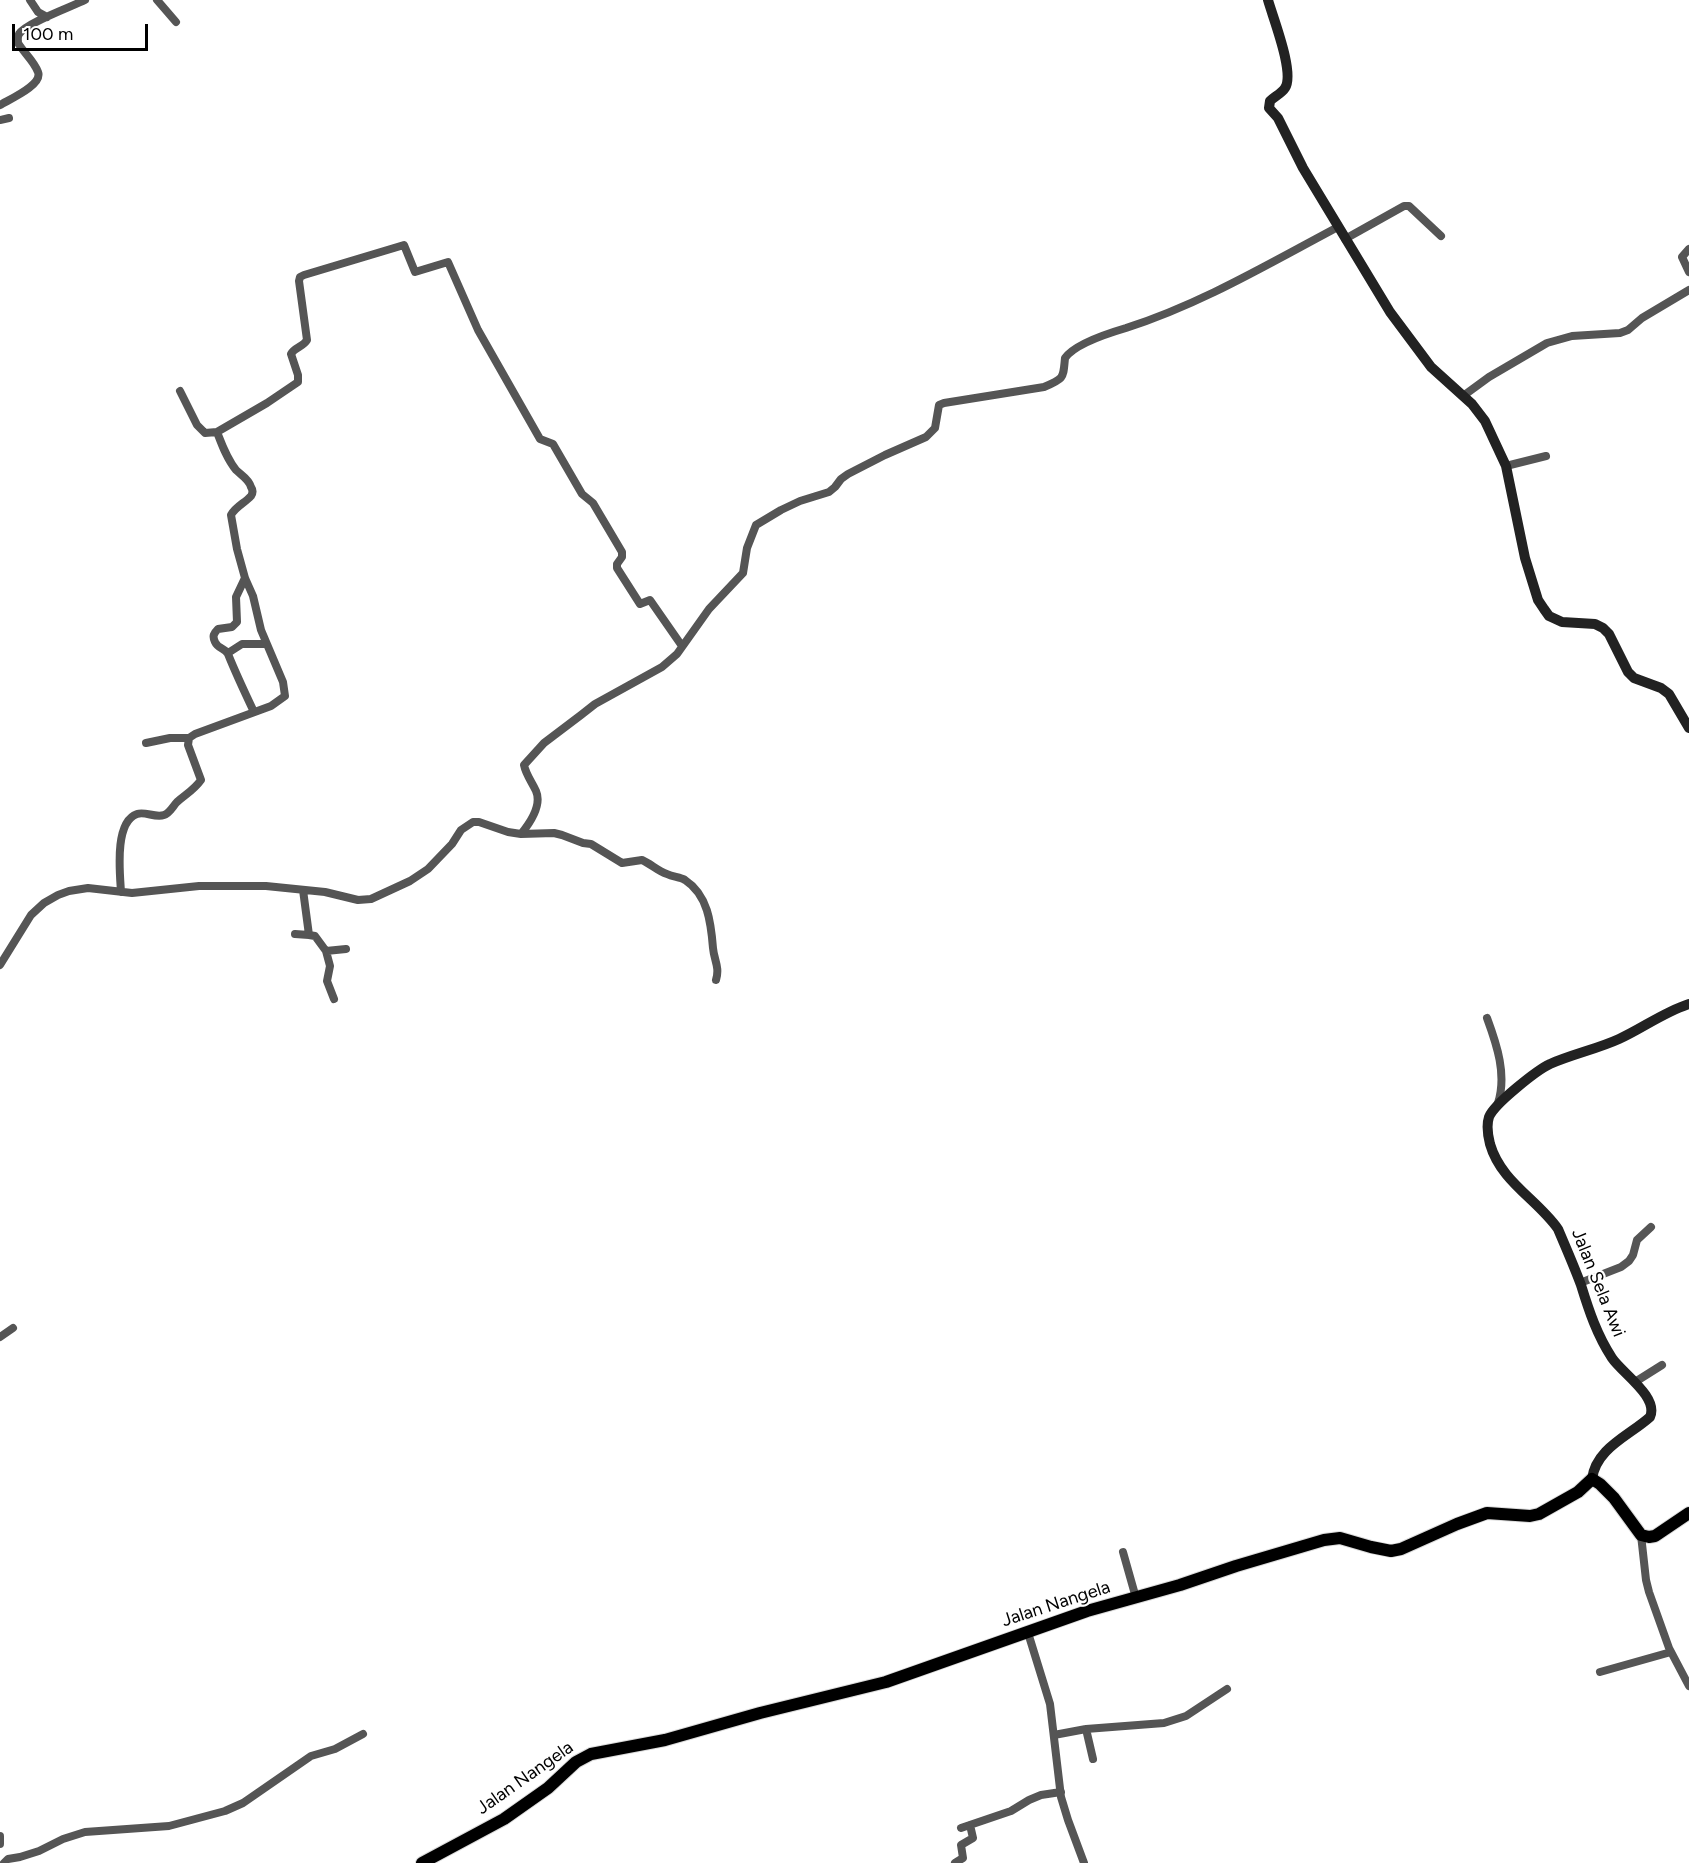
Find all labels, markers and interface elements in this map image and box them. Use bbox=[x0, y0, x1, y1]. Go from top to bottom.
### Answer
scale bar bbox=[15, 12, 152, 50]
text: 100 m bbox=[23, 23, 73, 45]
street label: Jalan Sela Awi bbox=[1566, 1226, 1630, 1340]
street label: Jalan Nangela bbox=[999, 1576, 1113, 1632]
street label: Jalan Nangela bbox=[473, 1737, 577, 1819]

